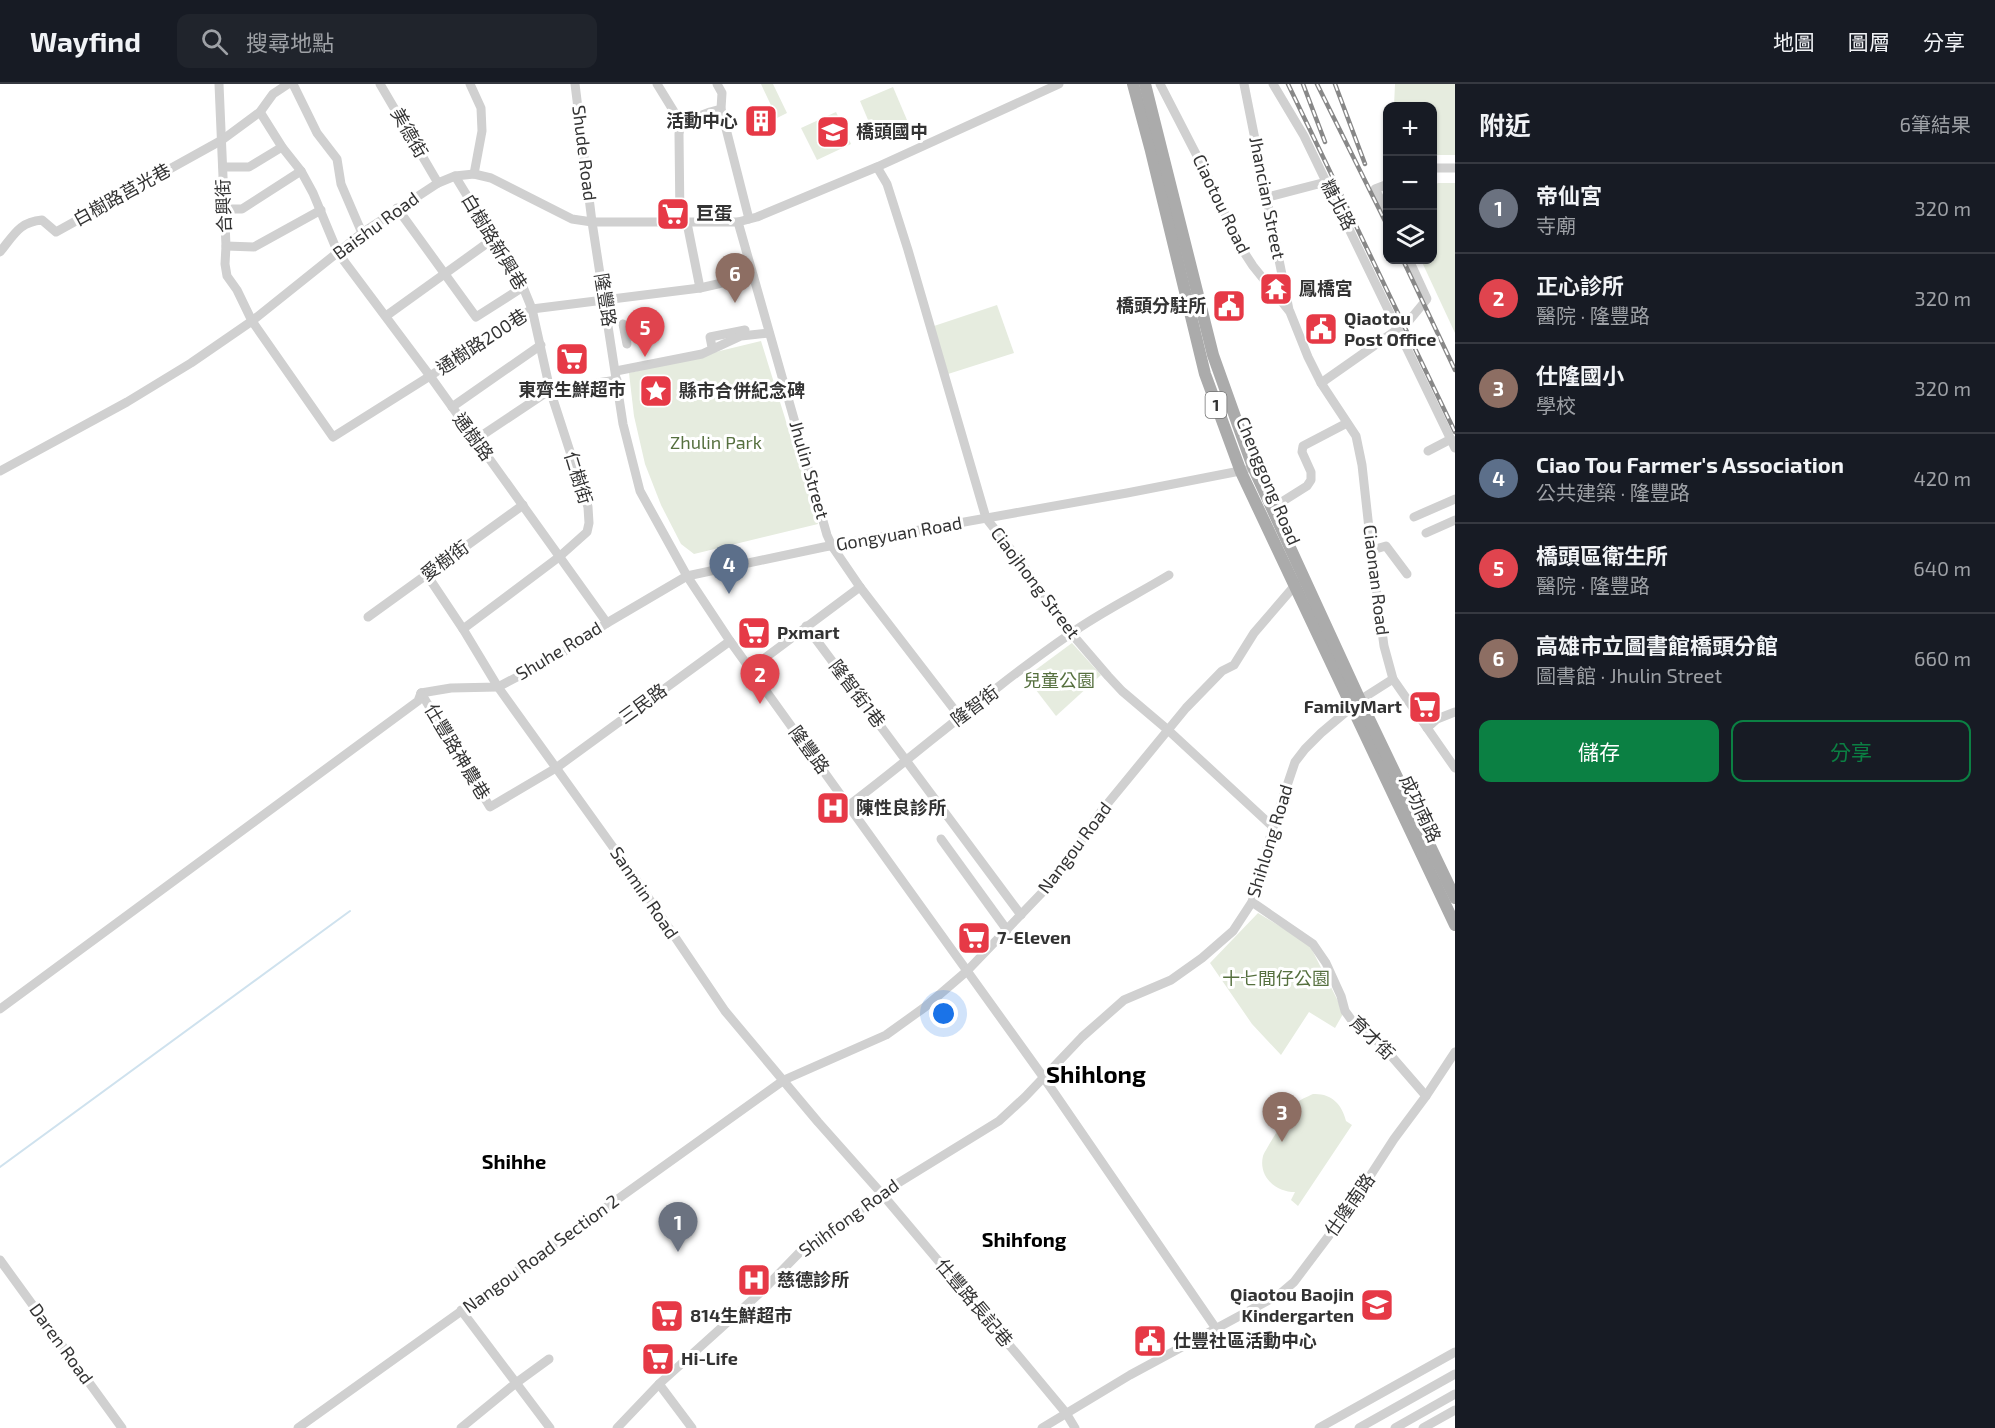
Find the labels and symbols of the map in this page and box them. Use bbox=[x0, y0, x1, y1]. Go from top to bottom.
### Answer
building icon: 活動中心 bbox=[743, 103, 779, 139]
street label: 美德街 bbox=[387, 104, 433, 161]
street label: Shude Road bbox=[568, 104, 602, 202]
place label: 活動中心 bbox=[666, 109, 738, 131]
school or university icon: 橋頭國中 bbox=[815, 114, 851, 150]
place label: 橋頭國中 bbox=[856, 120, 928, 142]
street label: Jhancian Street bbox=[1245, 135, 1291, 261]
street label: Ciaotou Road bbox=[1188, 150, 1255, 257]
street label: 白樹路莒光巷 bbox=[69, 158, 174, 230]
street label: 糖北路 bbox=[1317, 175, 1361, 234]
street label: 合興街 bbox=[211, 179, 235, 233]
street label: Baishu Road bbox=[328, 187, 423, 264]
street label: 白樹路新興巷 bbox=[458, 190, 532, 293]
supermarket icon: 巨蛋 bbox=[655, 196, 691, 232]
place label: 巨蛋 bbox=[696, 202, 732, 224]
pin: 6 bbox=[716, 254, 754, 303]
street label: 隆豐路 bbox=[591, 271, 621, 328]
temple icon: 鳳橋宮 bbox=[1258, 271, 1294, 307]
place label: 鳳橋宮 bbox=[1299, 277, 1353, 299]
public building icon: 橋頭分駐所 bbox=[1211, 288, 1247, 324]
place label: 橋頭分駐所 bbox=[1116, 294, 1206, 316]
street label: 通樹路200巷 bbox=[432, 304, 531, 379]
place label: Qiaotou Post Office bbox=[1344, 307, 1436, 350]
pin: 5 bbox=[626, 308, 664, 357]
public building icon: Qiaotou Post Office bbox=[1303, 311, 1339, 347]
supermarket icon: 東齊生鮮超市 bbox=[554, 341, 590, 377]
place icon: 縣市合併紀念碑 bbox=[638, 373, 674, 409]
place label: 東齊生鮮超市 bbox=[518, 378, 626, 400]
place label: 縣市合併紀念碑 bbox=[679, 379, 805, 401]
road number: 1 bbox=[1206, 392, 1226, 418]
street label: 通樹路 bbox=[449, 408, 499, 465]
street label: Chenggong Road bbox=[1232, 413, 1306, 548]
street label: Jhulin Street bbox=[785, 418, 835, 521]
park label: Zhulin Park bbox=[670, 431, 762, 453]
street label: 仁樹街 bbox=[561, 449, 597, 507]
street label: Gongyuan Road bbox=[834, 511, 964, 555]
street label: Ciaojhong Street bbox=[987, 522, 1085, 643]
street label: Ciaonan Road bbox=[1359, 523, 1395, 636]
street label: 愛樹街 bbox=[416, 535, 473, 585]
pin: 4 bbox=[710, 544, 748, 594]
supermarket icon: Pxmart bbox=[736, 615, 772, 651]
street label: Shuhe Road bbox=[511, 616, 605, 684]
place label: Pxmart bbox=[777, 621, 840, 643]
pin: 2 bbox=[740, 654, 780, 704]
street label: 隆智街1巷 bbox=[825, 655, 890, 732]
park label: 兒童公園 bbox=[1023, 669, 1095, 691]
street label: 三民路 bbox=[614, 678, 671, 728]
street label: 隆智街 bbox=[946, 680, 1003, 730]
supermarket icon: FamilyMart bbox=[1407, 689, 1443, 725]
place label: FamilyMart bbox=[1304, 695, 1403, 717]
street label: 仕豐路神農巷 bbox=[421, 700, 495, 803]
street label: 隆豐路 bbox=[785, 721, 835, 778]
street label: 成功南路 bbox=[1396, 771, 1446, 846]
street label: Shihlong Road bbox=[1241, 782, 1297, 900]
hospital icon: 陳性良診所 bbox=[815, 790, 851, 826]
place label: 陳性良診所 bbox=[856, 796, 946, 818]
street label: Nangou Road bbox=[1033, 797, 1116, 898]
street label: Sanmin Road bbox=[606, 842, 684, 943]
supermarket icon: 7-Eleven bbox=[956, 920, 992, 956]
place label: 7-Eleven bbox=[997, 926, 1071, 948]
park label: 十七間仔公園 bbox=[1222, 967, 1330, 989]
your location bbox=[929, 999, 958, 1028]
street label: 育才街 bbox=[1346, 1011, 1400, 1064]
district label: Shihlong bbox=[1046, 1059, 1146, 1088]
pin: 3 bbox=[1262, 1092, 1302, 1142]
district label: Shihhe bbox=[482, 1149, 546, 1173]
street label: 仕隆南路 bbox=[1320, 1169, 1379, 1240]
street label: Shihfong Road bbox=[794, 1174, 903, 1261]
street label: Nangou Road Section 2 bbox=[458, 1189, 623, 1317]
pin: 1 bbox=[658, 1202, 698, 1252]
district label: Shihfong bbox=[982, 1227, 1067, 1251]
street label: 仕豐路長記巷 bbox=[932, 1254, 1018, 1351]
hospital icon: 慈德診所 bbox=[736, 1262, 772, 1298]
place label: 慈德診所 bbox=[777, 1268, 849, 1290]
place label: Qiaotou Baojin Kindergarten bbox=[1230, 1283, 1354, 1326]
school or university icon: Qiaotou Baojin Kindergarten bbox=[1359, 1287, 1395, 1323]
supermarket icon: 814生鮮超市 bbox=[649, 1298, 685, 1334]
street label: Daren Road bbox=[25, 1299, 98, 1388]
place label: 814生鮮超市 bbox=[690, 1304, 792, 1326]
public building icon: 仕豐社區活動中心 bbox=[1132, 1323, 1168, 1359]
place label: 仕豐社區活動中心 bbox=[1173, 1329, 1317, 1351]
supermarket icon: Hi-Life bbox=[640, 1341, 676, 1377]
place label: Hi-Life bbox=[681, 1347, 738, 1369]

